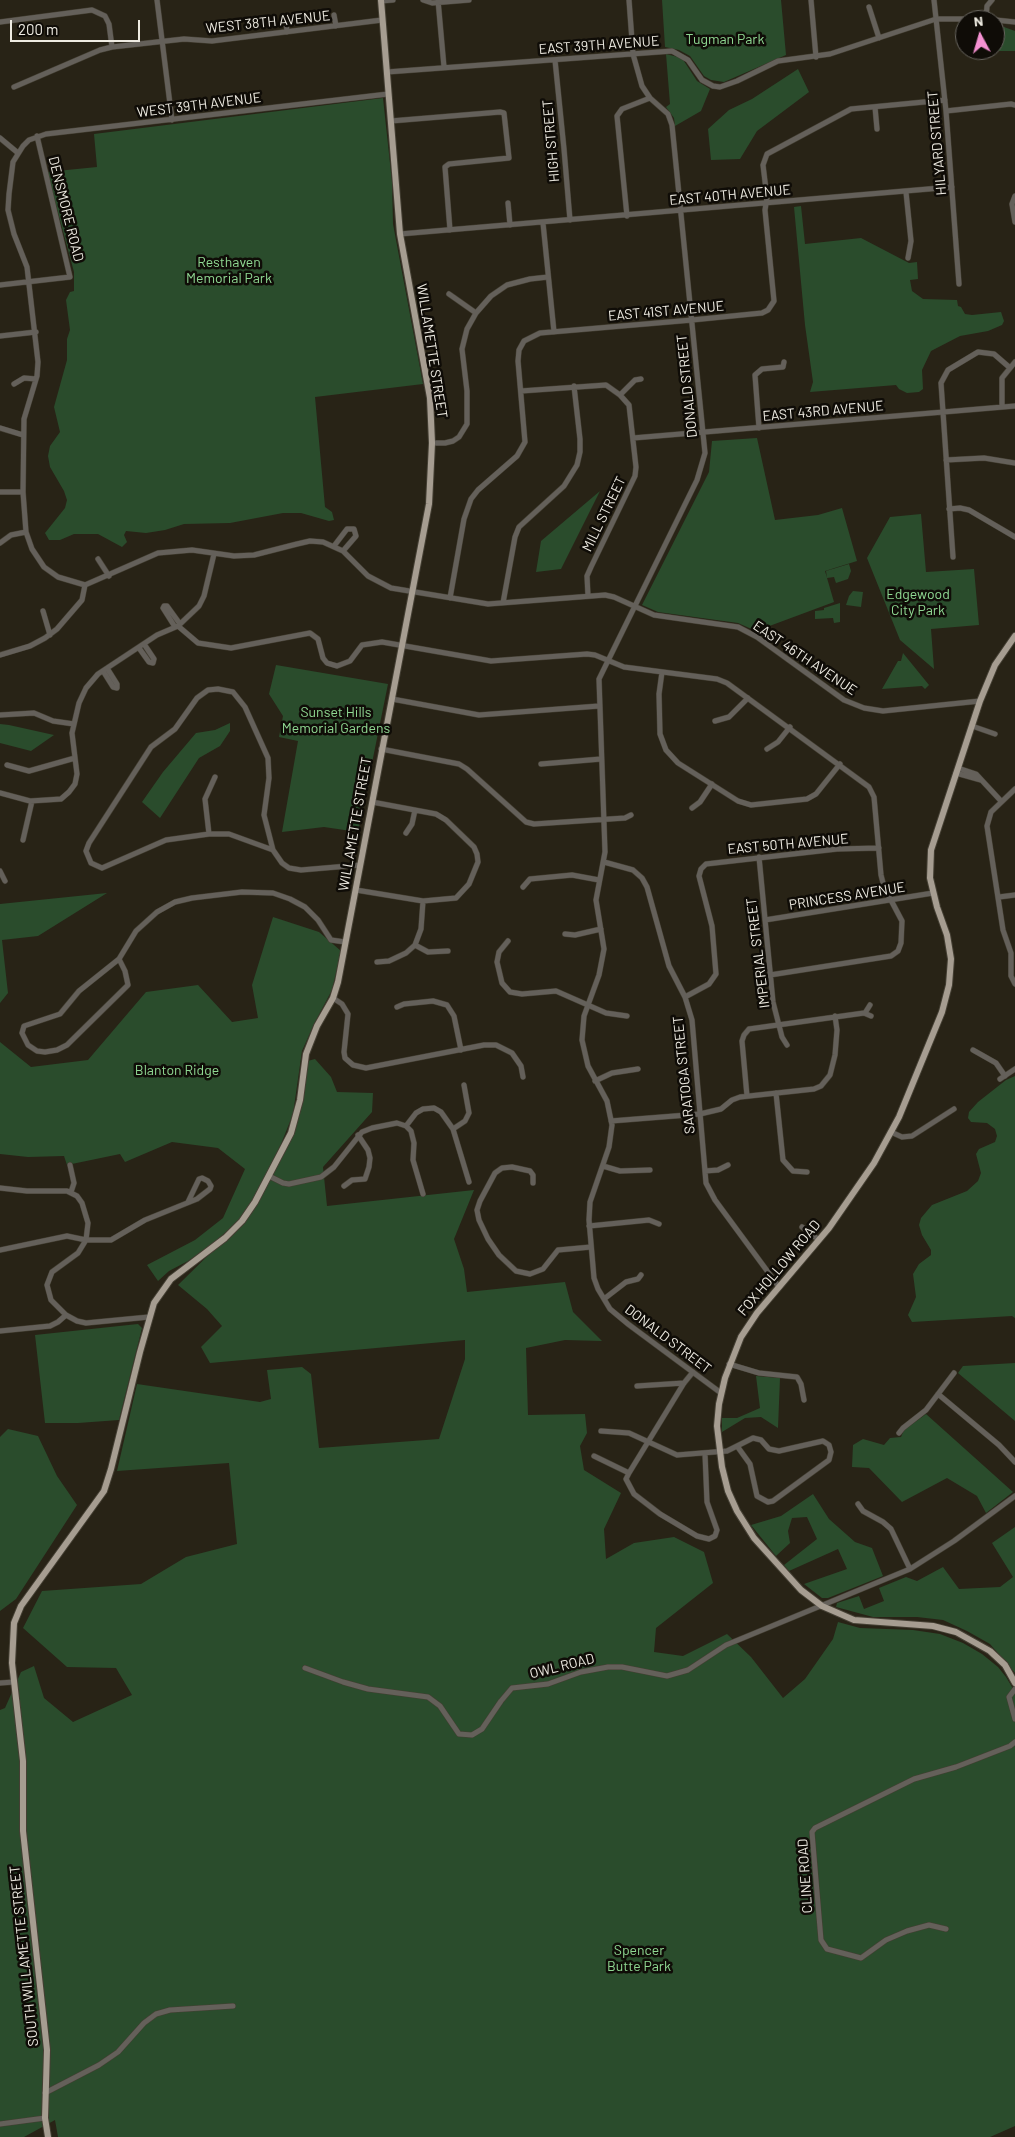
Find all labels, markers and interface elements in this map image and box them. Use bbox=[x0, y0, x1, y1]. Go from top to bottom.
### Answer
street label: WEST 38TH AVENUE bbox=[205, 7, 331, 37]
scale bar bbox=[12, 10, 142, 42]
north arrow bbox=[955, 10, 1005, 60]
text: N bbox=[973, 12, 984, 30]
text: 200 m bbox=[18, 20, 58, 38]
park label: Tugman Park bbox=[686, 31, 764, 47]
street label: EAST 39TH AVENUE bbox=[538, 32, 660, 58]
street label: WEST 39TH AVENUE bbox=[136, 89, 262, 121]
street label: HILYARD STREET bbox=[924, 90, 950, 196]
street label: HIGH STREET bbox=[539, 99, 563, 183]
street label: DENSMORE ROAD bbox=[45, 155, 87, 263]
street label: EAST 40TH AVENUE bbox=[668, 181, 792, 209]
park label: Resthaven Memorial Park bbox=[186, 254, 272, 286]
street label: WILLAMETTE STREET bbox=[413, 283, 451, 419]
street label: EAST 41ST AVENUE bbox=[607, 298, 725, 324]
street label: DONALD STREET bbox=[673, 333, 701, 439]
street label: EAST 43RD AVENUE bbox=[762, 397, 884, 425]
street label: MILL STREET bbox=[579, 474, 629, 554]
park label: Edgewood City Park bbox=[886, 586, 950, 618]
street label: EAST 46TH AVENUE bbox=[750, 617, 860, 699]
park label: Sunset Hills Memorial Gardens bbox=[282, 704, 390, 736]
street label: WILLAMETTE STREET bbox=[335, 756, 375, 892]
street label: EAST 50TH AVENUE bbox=[727, 830, 849, 858]
street label: PRINCESS AVENUE bbox=[788, 879, 906, 913]
street label: IMPERIAL STREET bbox=[743, 897, 773, 1009]
street label: SARATOGA STREET bbox=[669, 1015, 699, 1135]
park label: Blanton Ridge bbox=[135, 1062, 219, 1078]
street label: FOX HOLLOW ROAD bbox=[734, 1217, 824, 1319]
street label: DONALD STREET bbox=[621, 1301, 715, 1377]
street label: OWL ROAD bbox=[528, 1650, 596, 1682]
street label: CLINE ROAD bbox=[794, 1838, 816, 1914]
street label: SOUTH WILLAMETTE STREET bbox=[6, 1865, 42, 2047]
park label: Spencer Butte Park bbox=[607, 1942, 671, 1974]

